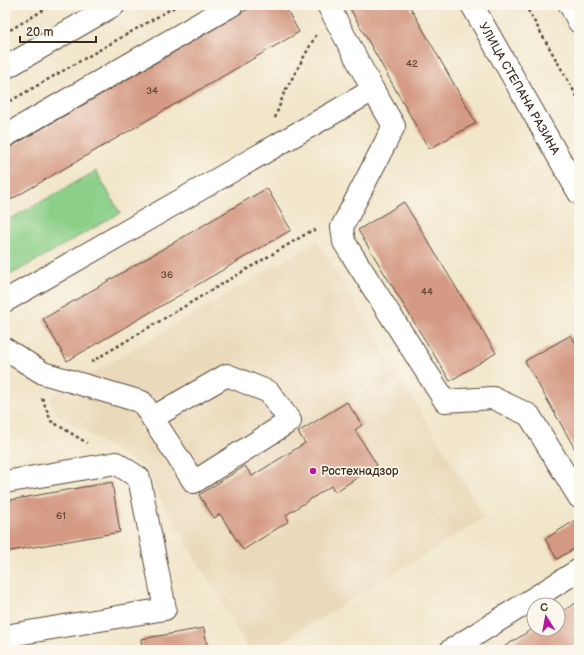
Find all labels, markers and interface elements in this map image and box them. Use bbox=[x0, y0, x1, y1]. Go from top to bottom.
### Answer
scale bar bbox=[20, 18, 96, 44]
street label: УЛИЦА СТЕПАНА РАЗИНА bbox=[476, 20, 563, 158]
text: 20 m bbox=[26, 25, 53, 40]
house number: 42 bbox=[406, 58, 418, 70]
house number: 34 bbox=[146, 85, 158, 97]
house number: 36 bbox=[161, 269, 173, 281]
house number: 44 bbox=[421, 286, 433, 298]
place label: Ростехнадзор bbox=[321, 464, 399, 479]
marker: Ростехнадзор bbox=[308, 466, 318, 476]
house number: 61 bbox=[56, 510, 66, 522]
north arrow bbox=[526, 597, 566, 637]
text: С bbox=[539, 600, 550, 615]

